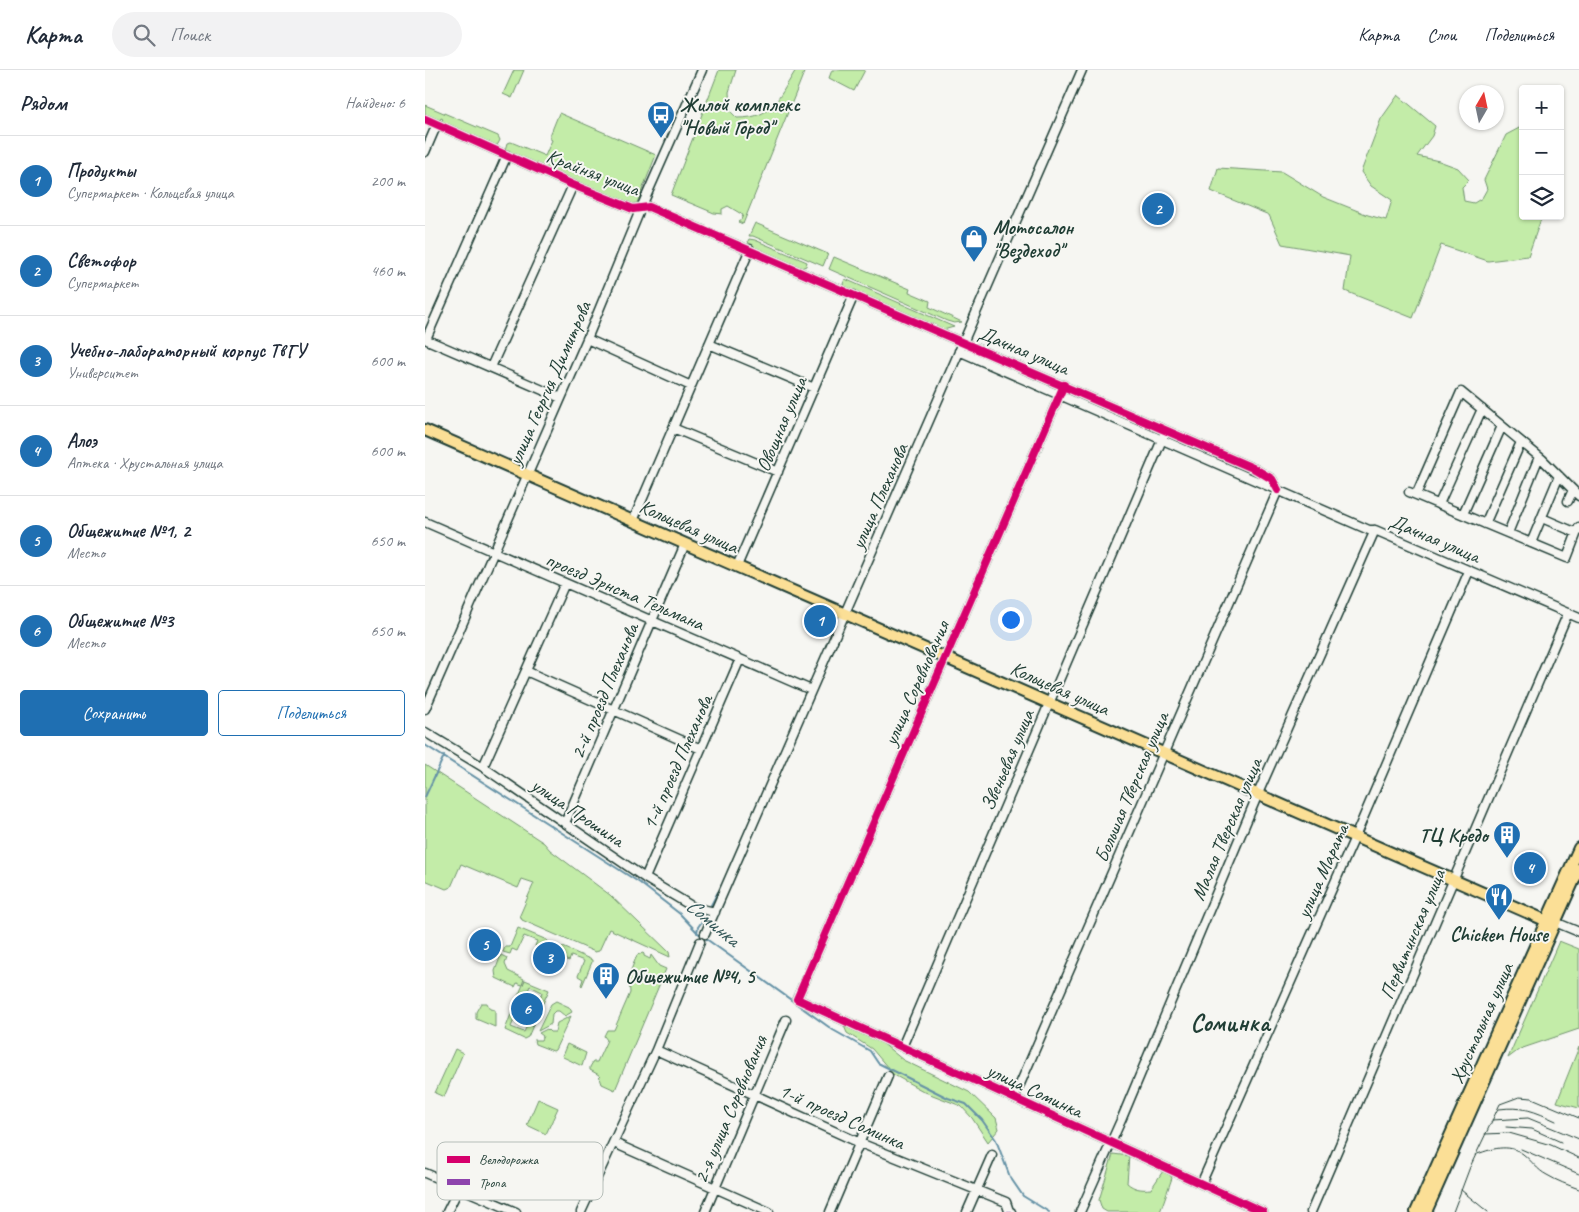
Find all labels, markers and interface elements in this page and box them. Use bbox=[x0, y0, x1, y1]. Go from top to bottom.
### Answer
search box bbox=[112, 12, 462, 57]
text: Карта bbox=[25, 20, 82, 50]
icon: search bbox=[130, 21, 158, 49]
text: Поиск bbox=[170, 23, 210, 47]
text: Карта bbox=[1358, 24, 1399, 46]
text: Слои bbox=[1427, 24, 1456, 46]
text: Поделиться bbox=[1484, 24, 1554, 46]
north arrow bbox=[1459, 85, 1504, 130]
map controls bbox=[1519, 85, 1564, 220]
button: + bbox=[1519, 85, 1564, 130]
text: Рядом bbox=[20, 90, 67, 116]
place label: Жилой комплекс "Новый Город" bbox=[680, 92, 801, 140]
text: Найдено: 6 bbox=[345, 93, 405, 113]
bus stop icon: Жилой комплекс "Новый Город" bbox=[646, 100, 676, 139]
button: − bbox=[1519, 130, 1564, 175]
street label: Крайняя улица bbox=[543, 143, 645, 202]
text: Продукты bbox=[67, 159, 136, 183]
text: 1 bbox=[32, 171, 40, 191]
text: 200 m bbox=[371, 171, 405, 191]
button: layers bbox=[1519, 175, 1564, 220]
text: Супермаркет · Кольцевая улица bbox=[67, 183, 234, 203]
pin: 2 bbox=[1142, 190, 1174, 228]
place label: Мотосалон "Вездеход" bbox=[993, 215, 1075, 264]
shop icon: Мотосалон "Вездеход" bbox=[959, 224, 989, 263]
text: Светофор bbox=[67, 249, 135, 273]
text: 2 bbox=[32, 261, 40, 281]
text: 460 m bbox=[371, 261, 405, 281]
text: Супермаркет bbox=[67, 273, 138, 293]
street label: улица Георгия Димитрова bbox=[502, 296, 598, 470]
street label: Дачная улица bbox=[975, 320, 1074, 381]
text: Учебно-лабораторный корпус ТвГУ bbox=[67, 339, 306, 363]
text: 3 bbox=[32, 351, 40, 371]
text: 600 m bbox=[371, 351, 405, 371]
text: Университет bbox=[67, 363, 138, 383]
street label: Овощная улица bbox=[750, 371, 813, 475]
text: Алоэ bbox=[67, 429, 97, 453]
street label: улица Плеханова bbox=[845, 438, 914, 554]
text: 4 bbox=[32, 441, 40, 461]
text: 600 m bbox=[371, 441, 405, 461]
text: Аптека · Хрустальная улица bbox=[67, 453, 222, 473]
street label: Кольцевая улица bbox=[635, 494, 743, 560]
street label: Дачная улица bbox=[1386, 508, 1485, 569]
text: Общежитие №1, 2 bbox=[67, 519, 190, 543]
text: 5 bbox=[33, 531, 39, 551]
text: 650 m bbox=[371, 531, 405, 551]
text: Место bbox=[67, 543, 105, 563]
street label: проезд Эрнста Тельмана bbox=[542, 547, 709, 637]
pin: 1 bbox=[804, 602, 836, 640]
your location bbox=[998, 607, 1024, 633]
text: Общежитие №3 bbox=[67, 609, 173, 633]
street label: улица Соревнования bbox=[877, 615, 956, 750]
street label: 2-й проезд Плеханова bbox=[565, 618, 645, 763]
text: 6 bbox=[32, 621, 40, 641]
text: 650 m bbox=[371, 621, 405, 641]
text: Место bbox=[67, 633, 105, 653]
street label: Кольцевая улица bbox=[1006, 656, 1114, 722]
street label: 1-й проезд Плеханова bbox=[637, 689, 719, 833]
button: Сохранить bbox=[20, 690, 208, 736]
button: Поделиться bbox=[218, 690, 405, 736]
street label: Звеньевая улица bbox=[975, 705, 1040, 814]
street label: Большая Тверская улица bbox=[1089, 707, 1175, 866]
street label: Малая Тверская улица bbox=[1185, 753, 1268, 904]
street label: улица Прошина bbox=[526, 772, 630, 854]
street label: улица Марата bbox=[1290, 819, 1355, 923]
building icon: ТЦ Кредо bbox=[1492, 820, 1522, 859]
place label: ТЦ Кредо bbox=[1419, 823, 1490, 848]
pin: 4 bbox=[1514, 849, 1546, 887]
street label: Первитинская улица bbox=[1374, 864, 1452, 1003]
restaurant icon: Chicken House bbox=[1484, 882, 1514, 921]
water label: Соминка bbox=[681, 892, 747, 953]
place label: Chicken House bbox=[1450, 922, 1549, 947]
pin: 5 bbox=[469, 926, 501, 964]
pin: 3 bbox=[533, 939, 565, 977]
street label: Хрустальная улица bbox=[1444, 958, 1520, 1087]
building icon: Общежитие №4, 5 bbox=[591, 961, 621, 1000]
place label: Общежитие №4, 5 bbox=[625, 964, 757, 989]
pin: 6 bbox=[511, 990, 543, 1028]
district label: Соминка bbox=[1190, 1007, 1272, 1039]
street label: 2-я улица Соревнования bbox=[688, 1031, 773, 1187]
street label: улица Соминка bbox=[982, 1057, 1088, 1124]
street label: 1-й проезд Соминка bbox=[775, 1078, 910, 1156]
legend bbox=[437, 1142, 603, 1200]
text: Велодорожка bbox=[479, 1151, 540, 1168]
text: Тропа bbox=[479, 1174, 507, 1191]

